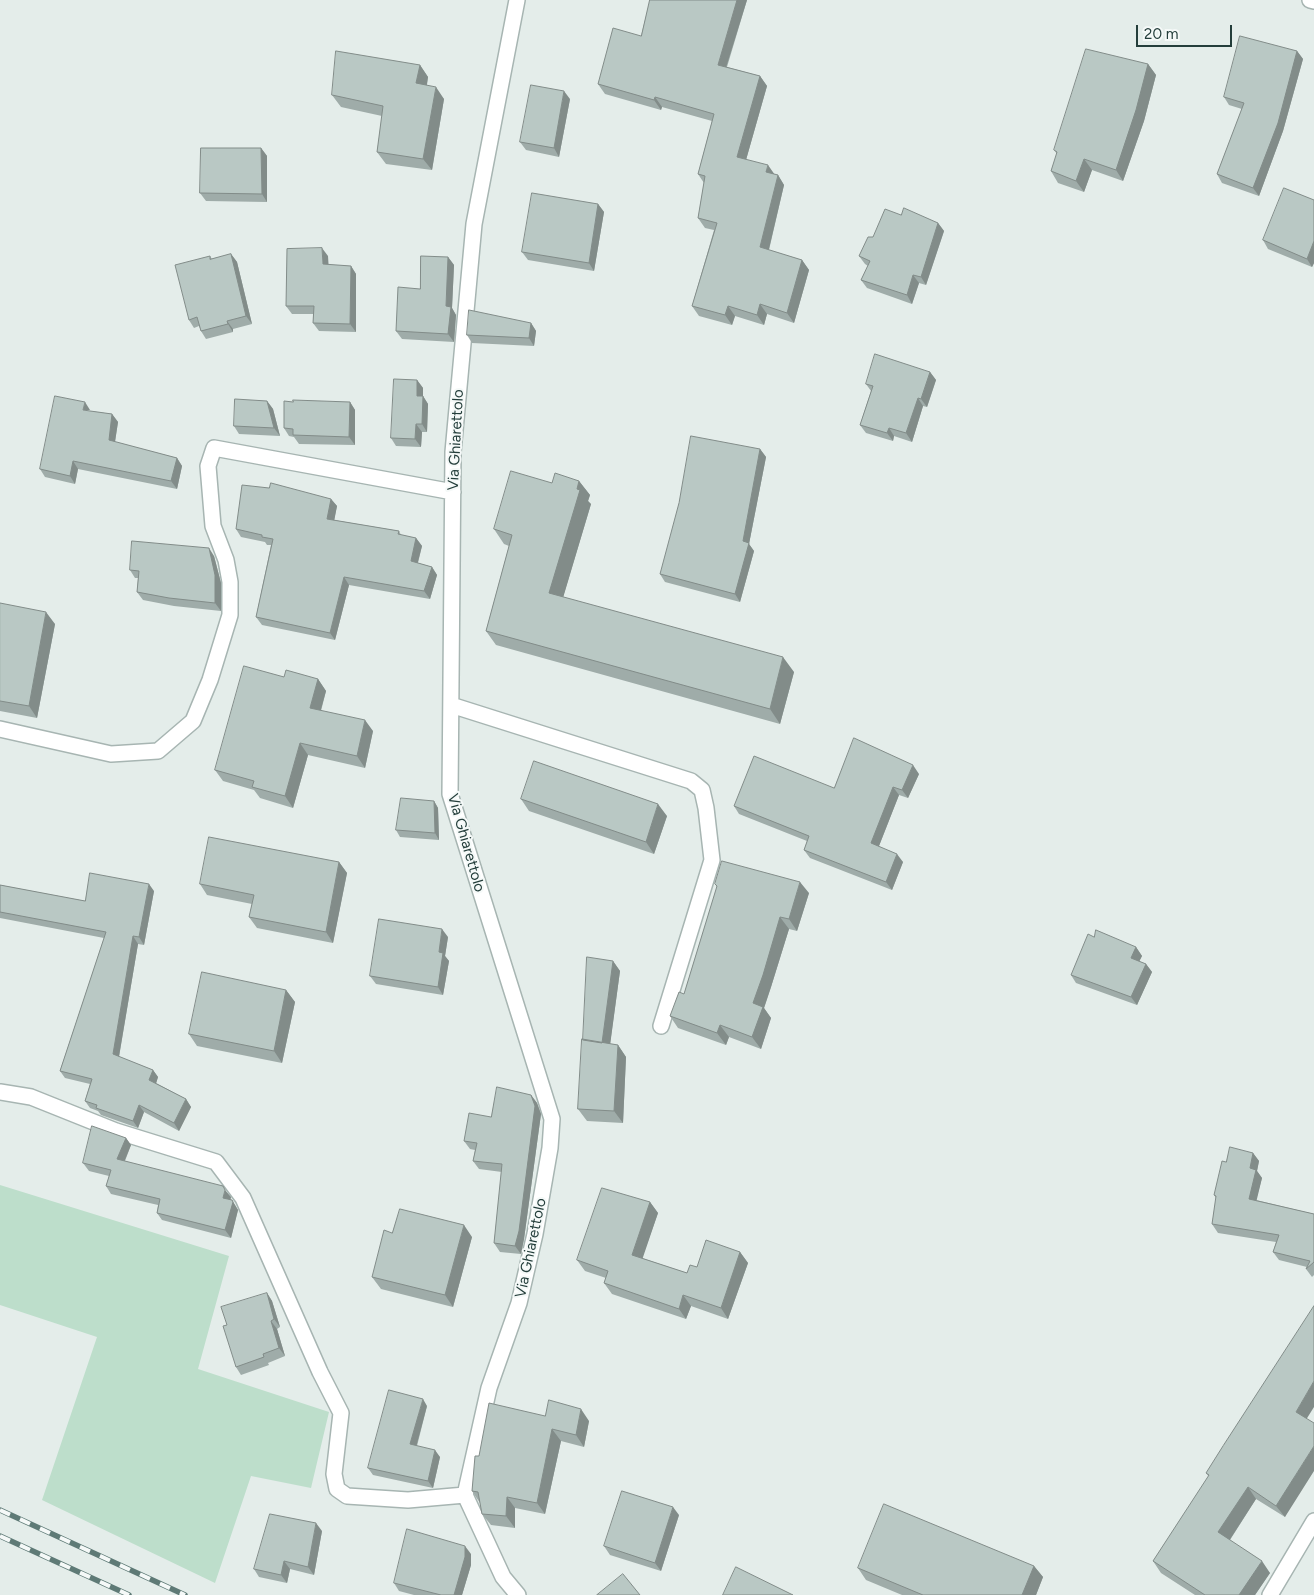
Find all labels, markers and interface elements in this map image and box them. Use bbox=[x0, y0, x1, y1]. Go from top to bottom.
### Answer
scale bar bbox=[1139, 15, 1235, 47]
text: 20 m bbox=[1144, 25, 1178, 43]
street label: Via Ghiarettolo bbox=[444, 389, 468, 491]
street label: Via Ghiarettolo bbox=[443, 792, 489, 894]
street label: Via Ghiarettolo bbox=[512, 1197, 550, 1299]

